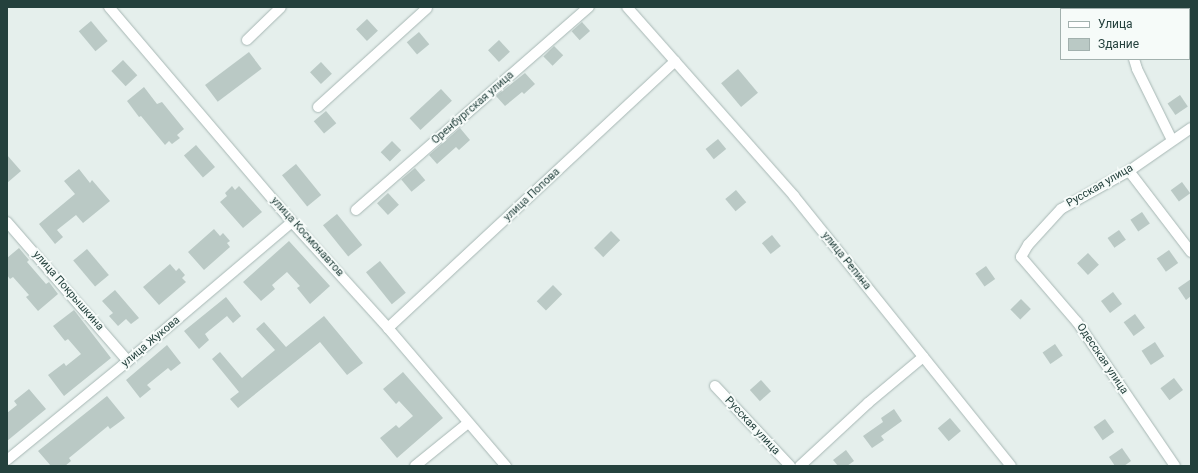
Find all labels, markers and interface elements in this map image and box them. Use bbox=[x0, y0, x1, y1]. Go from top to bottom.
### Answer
legend bbox=[1060, 8, 1190, 60]
text: Улица bbox=[1098, 17, 1133, 31]
text: Здание bbox=[1098, 37, 1139, 51]
street label: Оренбургская улица bbox=[429, 69, 517, 147]
street label: Русская улица bbox=[1064, 162, 1136, 210]
street label: улица Попова bbox=[501, 166, 563, 224]
street label: улица Космонавтов bbox=[268, 195, 346, 279]
street label: улица Репина bbox=[819, 229, 873, 293]
street label: улица Покрышкина bbox=[30, 248, 106, 334]
street label: улица Жукова bbox=[119, 314, 183, 370]
street label: Одесская улица bbox=[1073, 321, 1131, 397]
street label: Русская улица bbox=[722, 394, 782, 458]

